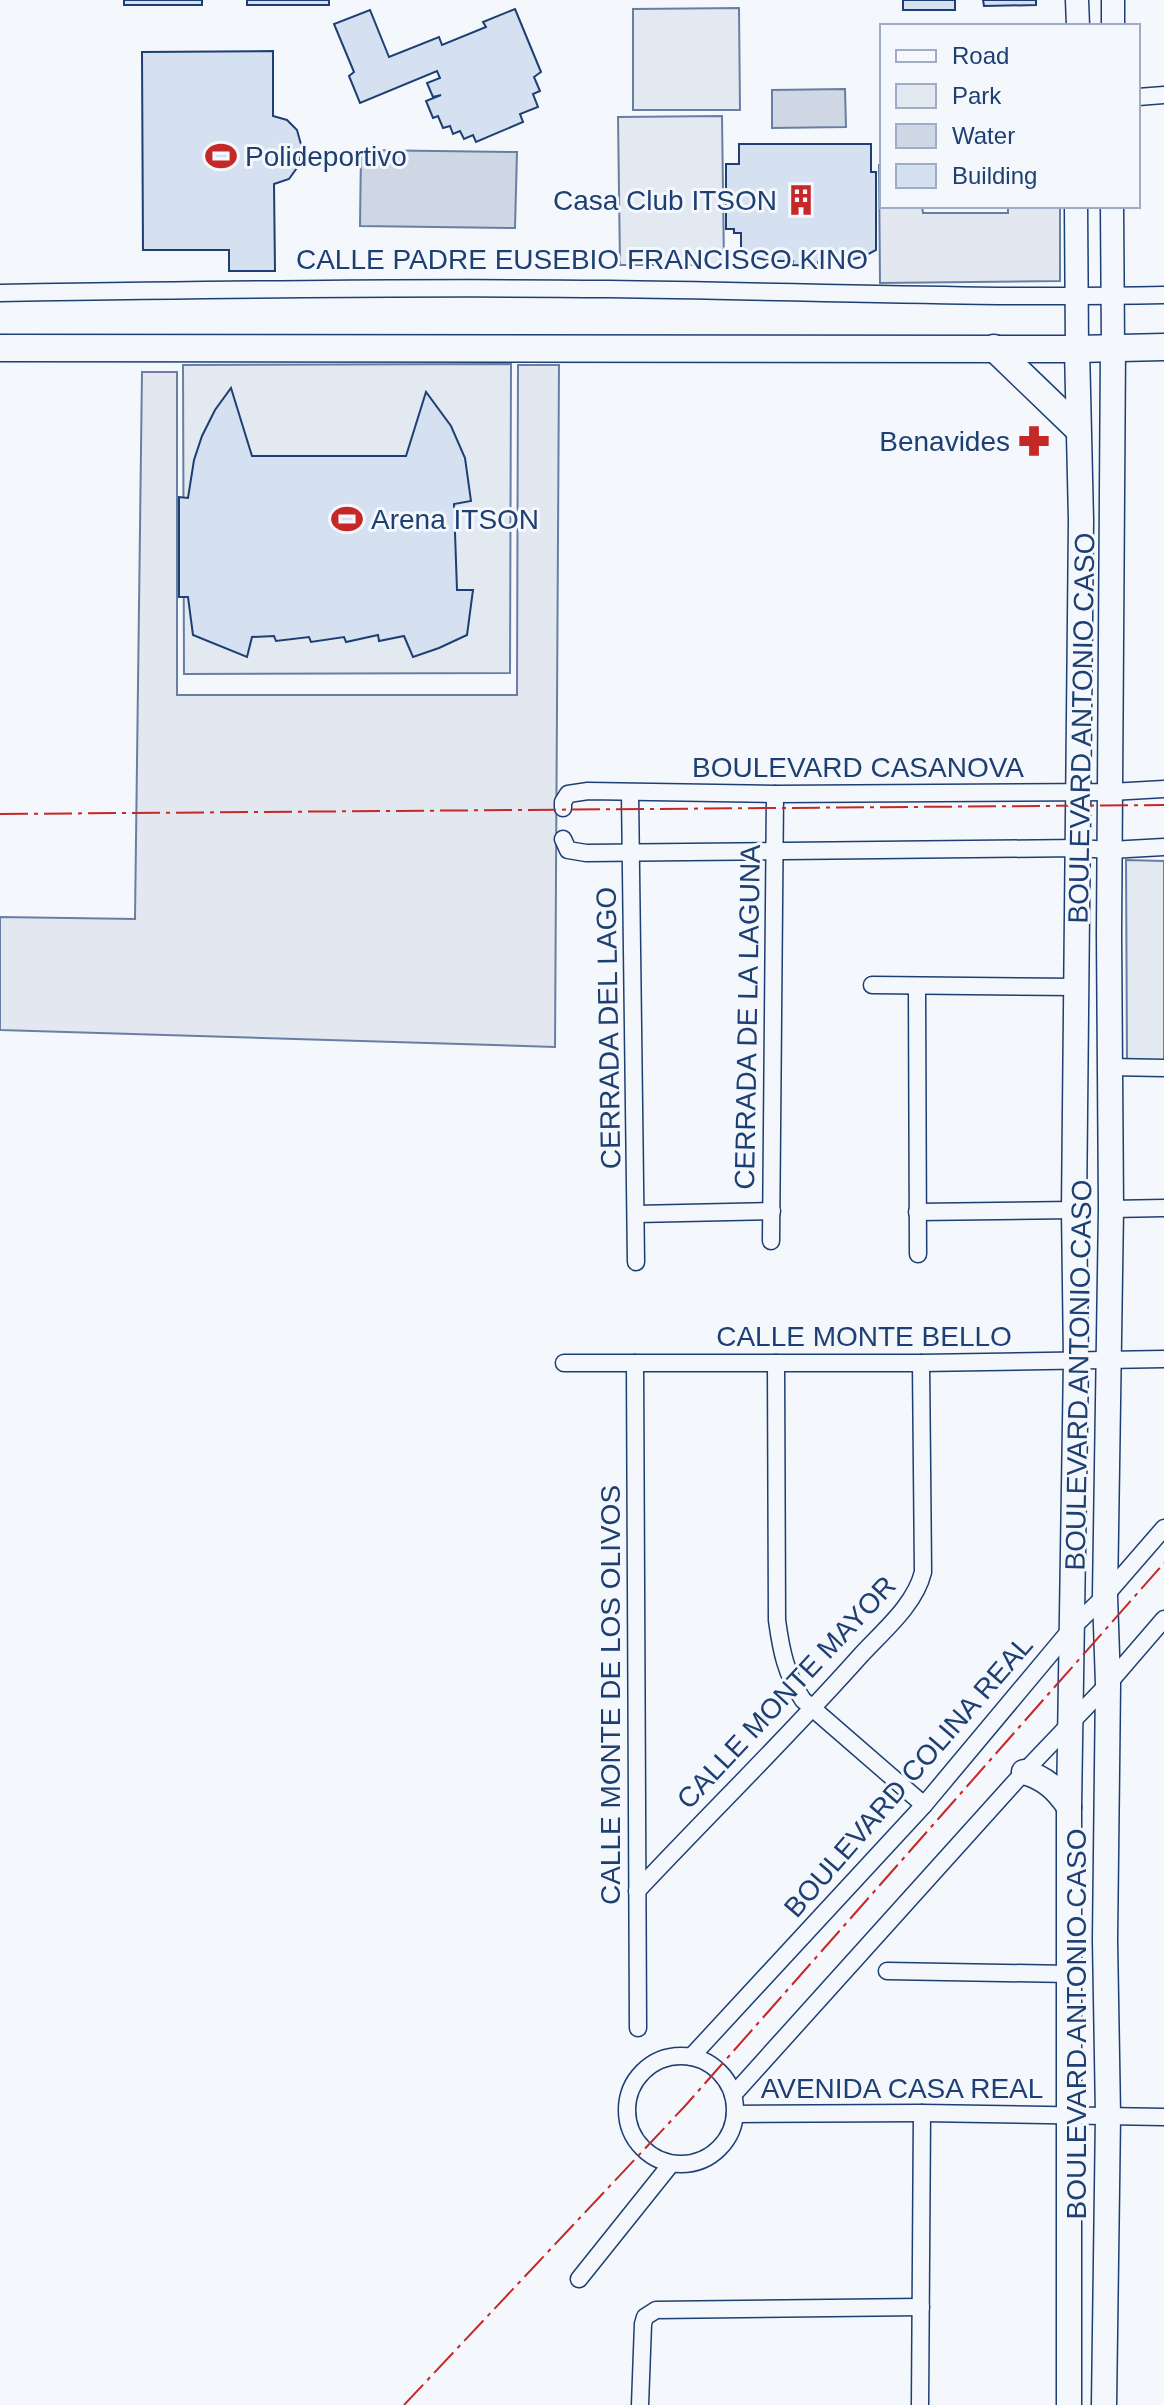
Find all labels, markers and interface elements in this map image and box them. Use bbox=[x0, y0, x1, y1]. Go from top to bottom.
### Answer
legend bbox=[880, 24, 1140, 208]
text: Road bbox=[952, 42, 1009, 69]
text: Park bbox=[952, 82, 1002, 109]
text: Water bbox=[952, 122, 1015, 149]
sports icon: Polideportivo bbox=[204, 139, 238, 173]
place label: Polideportivo bbox=[245, 141, 407, 172]
text: Building bbox=[952, 162, 1037, 189]
building icon: Casa Club ITSON bbox=[784, 183, 818, 217]
place label: Casa Club ITSON bbox=[553, 185, 777, 216]
street label: CALLE PADRE EUSEBIO FRANCISCO KINO bbox=[296, 244, 868, 275]
pharmacy icon: Benavides bbox=[1017, 424, 1051, 458]
place label: Benavides bbox=[879, 426, 1010, 457]
sports icon: Arena ITSON bbox=[330, 502, 364, 536]
place label: Arena ITSON bbox=[371, 504, 539, 535]
street label: BOULEVARD ANTONIO CASO bbox=[1063, 532, 1100, 924]
street label: BOULEVARD CASANOVA bbox=[692, 752, 1024, 783]
street label: CERRADA DE LA LAGUNA bbox=[729, 844, 766, 1190]
street label: CERRADA DEL LAGO bbox=[591, 887, 626, 1169]
street label: BOULEVARD ANTONIO CASO bbox=[1060, 1179, 1097, 1571]
street label: CALLE MONTE BELLO bbox=[716, 1321, 1012, 1352]
street label: CALLE MONTE DE LOS OLIVOS bbox=[595, 1485, 626, 1905]
street label: CALLE MONTE MAYOR bbox=[671, 1570, 902, 1815]
street label: BOULEVARD COLINA REAL bbox=[778, 1630, 1039, 1923]
street label: BOULEVARD ANTONIO CASO bbox=[1061, 1828, 1092, 2220]
street label: AVENIDA CASA REAL bbox=[761, 2073, 1043, 2104]

